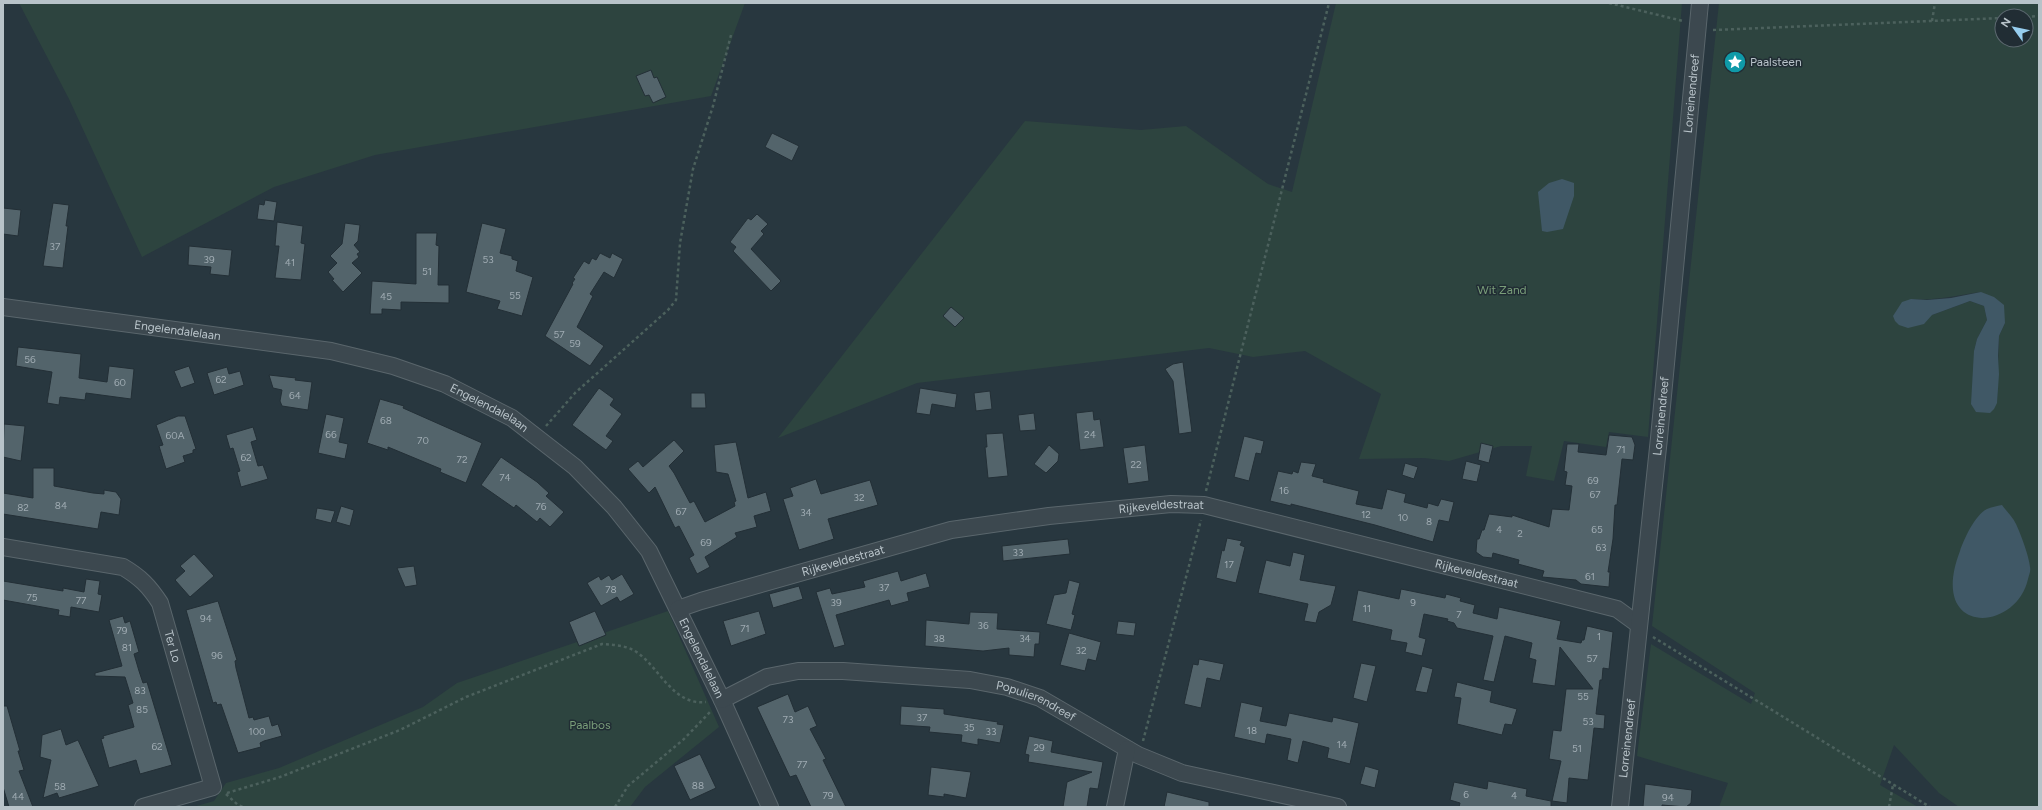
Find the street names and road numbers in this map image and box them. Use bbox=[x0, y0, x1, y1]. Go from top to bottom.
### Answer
street label: Lorreinendreef bbox=[1681, 53, 1702, 134]
street label: Engelendalelaan bbox=[133, 318, 222, 343]
street label: Lorreinendreef bbox=[1650, 375, 1672, 456]
street label: Engelendalelaan bbox=[448, 381, 531, 435]
street label: Rijkeveldestraat bbox=[1118, 497, 1205, 516]
street label: Rijkeveldestraat bbox=[800, 542, 887, 579]
street label: Rijkeveldestraat bbox=[1433, 556, 1520, 591]
street label: Engelendalelaan bbox=[676, 616, 727, 701]
street label: Ter Lo bbox=[161, 629, 184, 664]
street label: Populierendreef bbox=[995, 678, 1079, 724]
street label: Lorreinendreef bbox=[1616, 698, 1638, 779]

